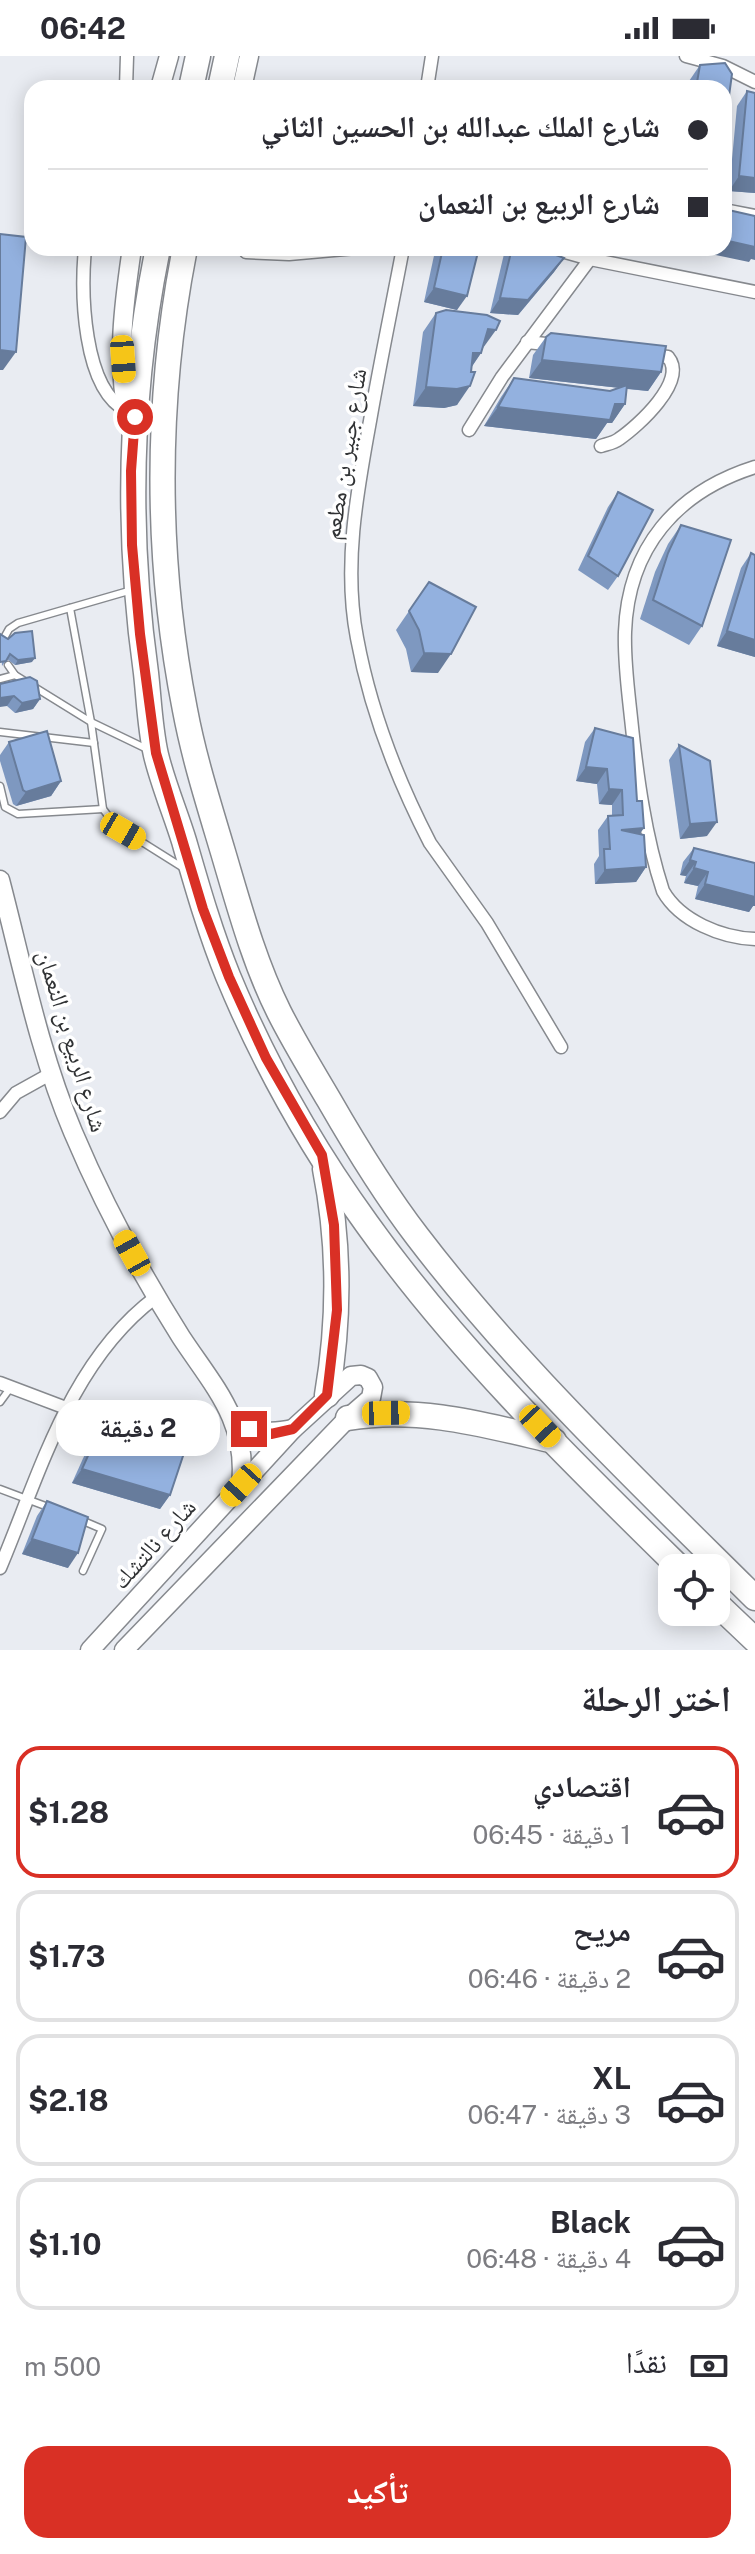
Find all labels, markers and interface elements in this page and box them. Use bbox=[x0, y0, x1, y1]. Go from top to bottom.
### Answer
text: 06:42 bbox=[40, 10, 126, 46]
text: شارع الملك عبدالله بن الحسين الثاني bbox=[261, 108, 660, 144]
text: شارع الربيع بن النعمان bbox=[418, 185, 660, 221]
car bbox=[109, 334, 137, 384]
street label: شارع جبير بن مطعم bbox=[317, 366, 374, 542]
route start bbox=[117, 399, 153, 435]
car bbox=[96, 809, 150, 853]
street label: شارع الربيع بن النعمان bbox=[30, 946, 114, 1136]
car bbox=[110, 1226, 154, 1280]
car bbox=[515, 1400, 565, 1452]
callout: 2 دقيقة bbox=[57, 1401, 221, 1457]
car bbox=[362, 1401, 410, 1425]
route end bbox=[231, 1411, 267, 1447]
text: 2 دقيقة bbox=[100, 1412, 176, 1443]
car bbox=[216, 1459, 266, 1511]
street label: شارع نالتشك bbox=[106, 1493, 202, 1595]
map controls bbox=[658, 1554, 730, 1626]
button: locate bbox=[658, 1554, 730, 1626]
text: اختر الرحلة bbox=[581, 1677, 731, 1719]
text: اقتصادي bbox=[533, 1768, 631, 1804]
icon: car bbox=[655, 1776, 727, 1848]
text: $1.28 bbox=[28, 1794, 109, 1830]
text: 1 دقيقة · 06:45 bbox=[472, 1819, 631, 1850]
text: مريح bbox=[573, 1912, 631, 1948]
icon: car bbox=[655, 1920, 727, 1992]
text: $1.73 bbox=[28, 1938, 105, 1974]
text: 2 دقيقة · 06:46 bbox=[468, 1963, 631, 1994]
text: XL bbox=[592, 2060, 631, 2096]
icon: car bbox=[655, 2064, 727, 2136]
text: $2.18 bbox=[28, 2082, 109, 2118]
text: 3 دقيقة · 06:47 bbox=[467, 2099, 631, 2130]
text: Black bbox=[550, 2204, 631, 2240]
icon: car bbox=[655, 2208, 727, 2280]
text: $1.10 bbox=[28, 2226, 102, 2262]
text: 4 دقيقة · 06:48 bbox=[466, 2243, 631, 2274]
text: نقدًا bbox=[626, 2344, 667, 2380]
icon: cash bbox=[687, 2344, 731, 2388]
text: 500 m bbox=[24, 2351, 101, 2382]
button: تأكيد bbox=[24, 2446, 731, 2538]

